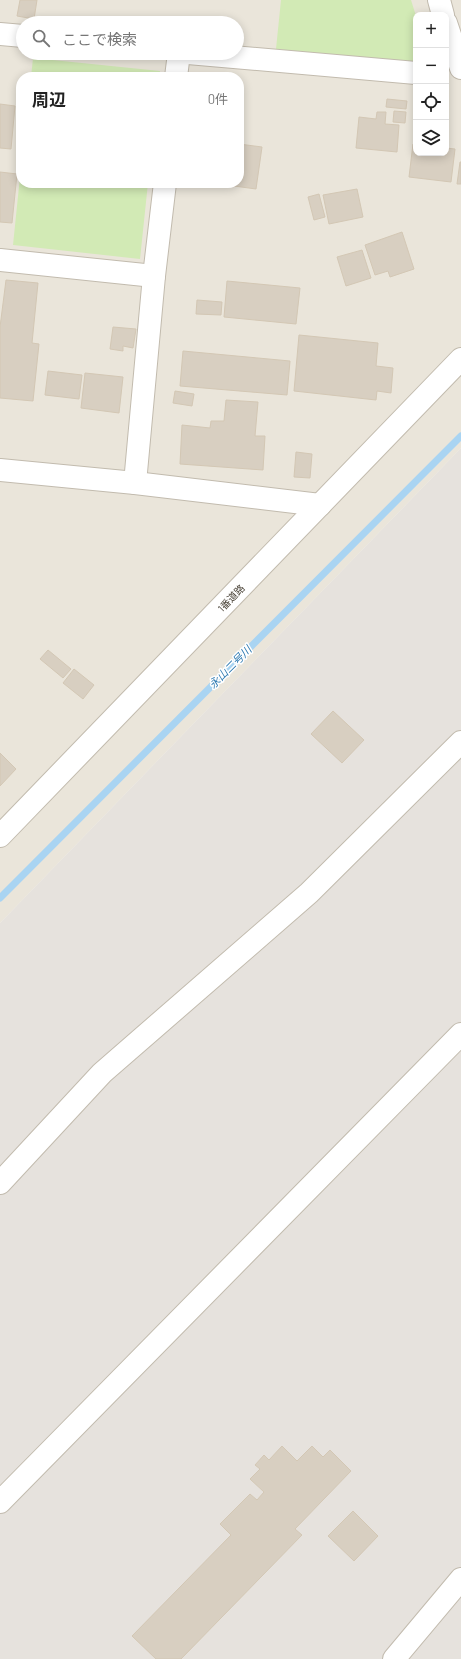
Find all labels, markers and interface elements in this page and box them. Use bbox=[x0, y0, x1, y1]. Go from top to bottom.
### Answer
map controls bbox=[413, 12, 449, 156]
button: + bbox=[413, 12, 449, 48]
search box bbox=[16, 16, 244, 60]
icon: search bbox=[30, 27, 52, 49]
text: ここで検索 bbox=[62, 30, 137, 48]
button: − bbox=[413, 48, 449, 84]
button: locate bbox=[413, 84, 449, 120]
text: 周辺 bbox=[32, 89, 66, 109]
text: 0件 bbox=[208, 91, 228, 107]
button: layers bbox=[413, 120, 449, 156]
street label: 1番道路 bbox=[215, 582, 247, 614]
water label: 永山二号川 bbox=[206, 642, 254, 691]

